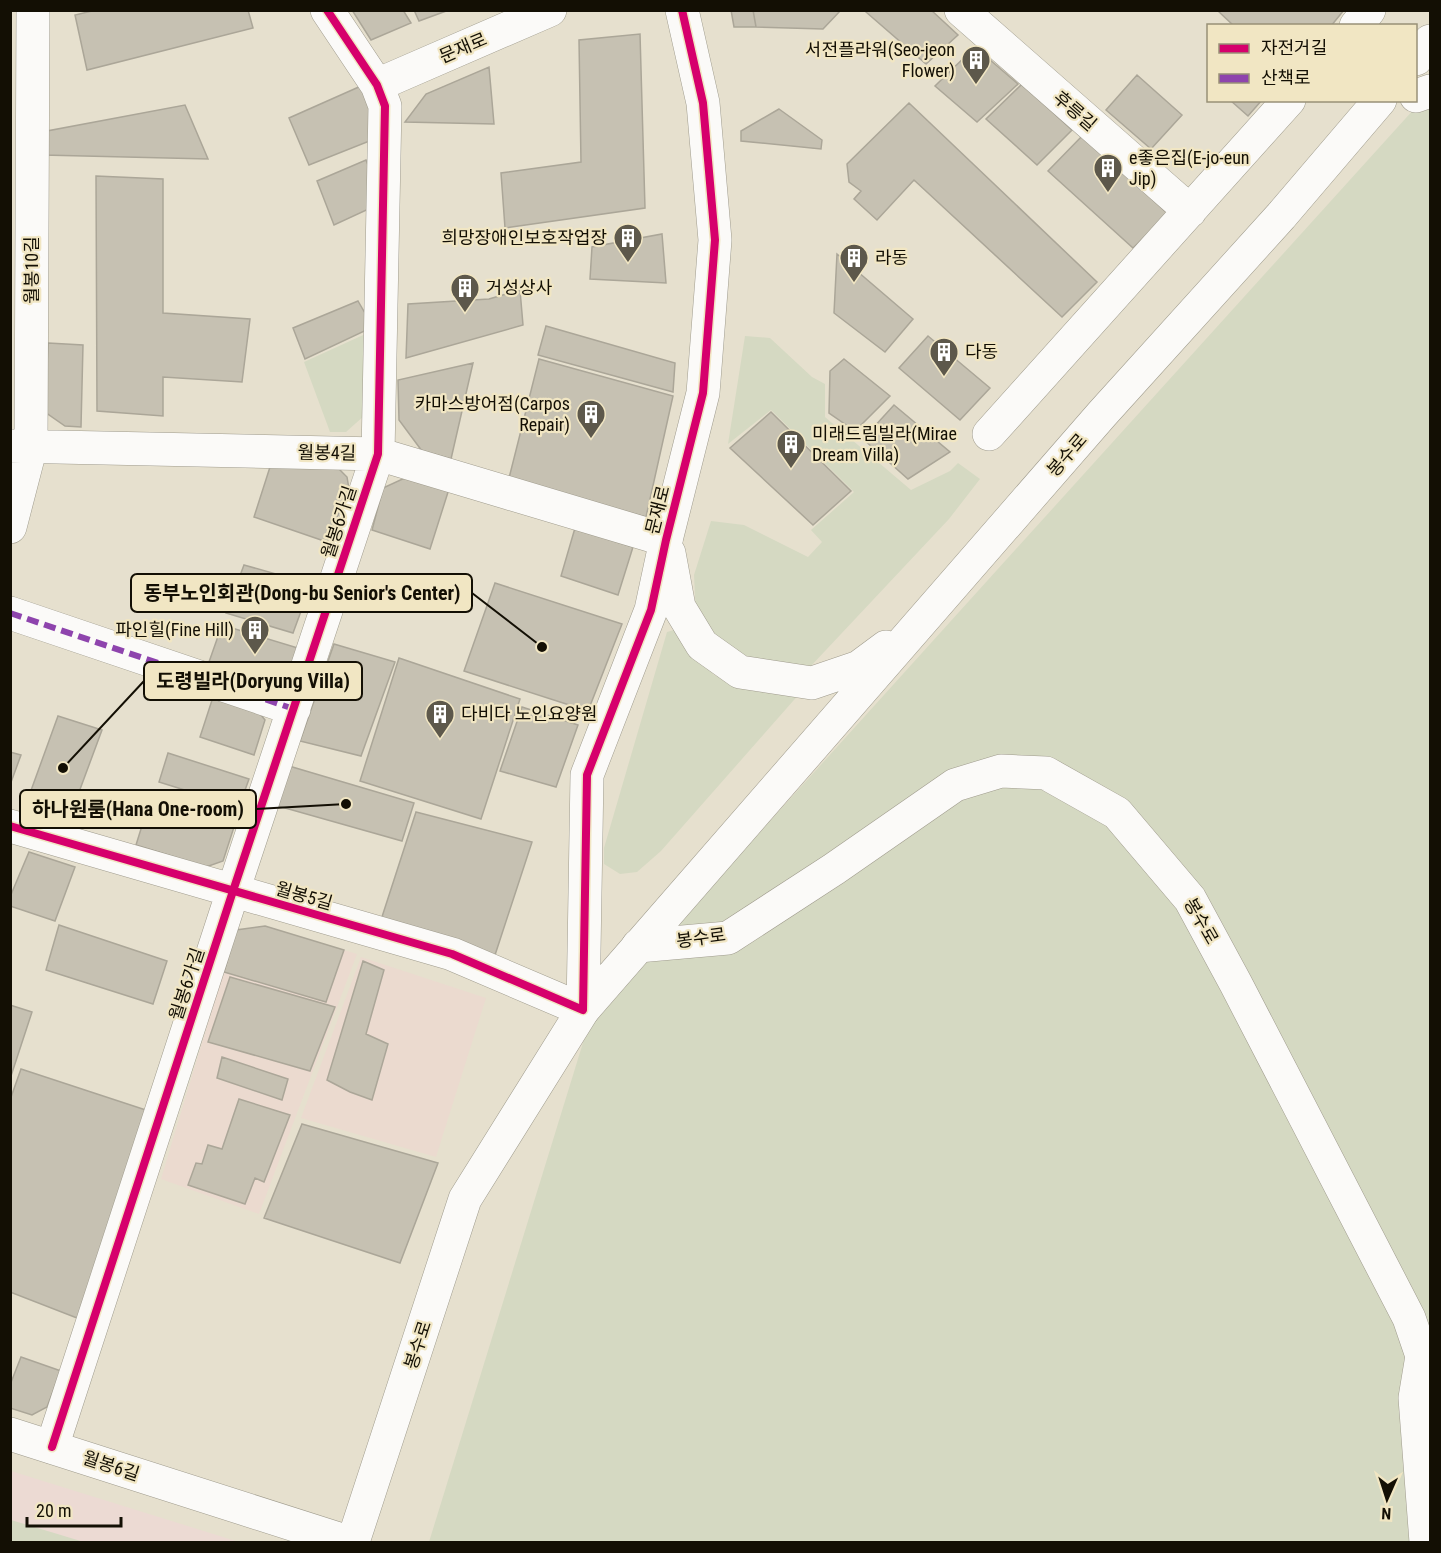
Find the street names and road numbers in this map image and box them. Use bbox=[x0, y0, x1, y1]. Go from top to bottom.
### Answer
street label: 문재로 bbox=[436, 28, 490, 67]
street label: 후릉길 bbox=[1050, 86, 1101, 135]
street label: 월봉10길 bbox=[21, 236, 42, 304]
street label: 봉수로 bbox=[1042, 429, 1091, 480]
street label: 월봉4길 bbox=[298, 441, 356, 464]
street label: 월봉6가길 bbox=[317, 483, 360, 561]
street label: 문재로 bbox=[641, 483, 674, 537]
street label: 월봉5길 bbox=[273, 877, 335, 914]
street label: 봉수로 bbox=[1180, 894, 1223, 948]
street label: 봉수로 bbox=[675, 924, 727, 951]
street label: 월봉6가길 bbox=[165, 945, 208, 1023]
street label: 봉수로 bbox=[400, 1318, 435, 1372]
street label: 월봉6길 bbox=[80, 1446, 142, 1485]

